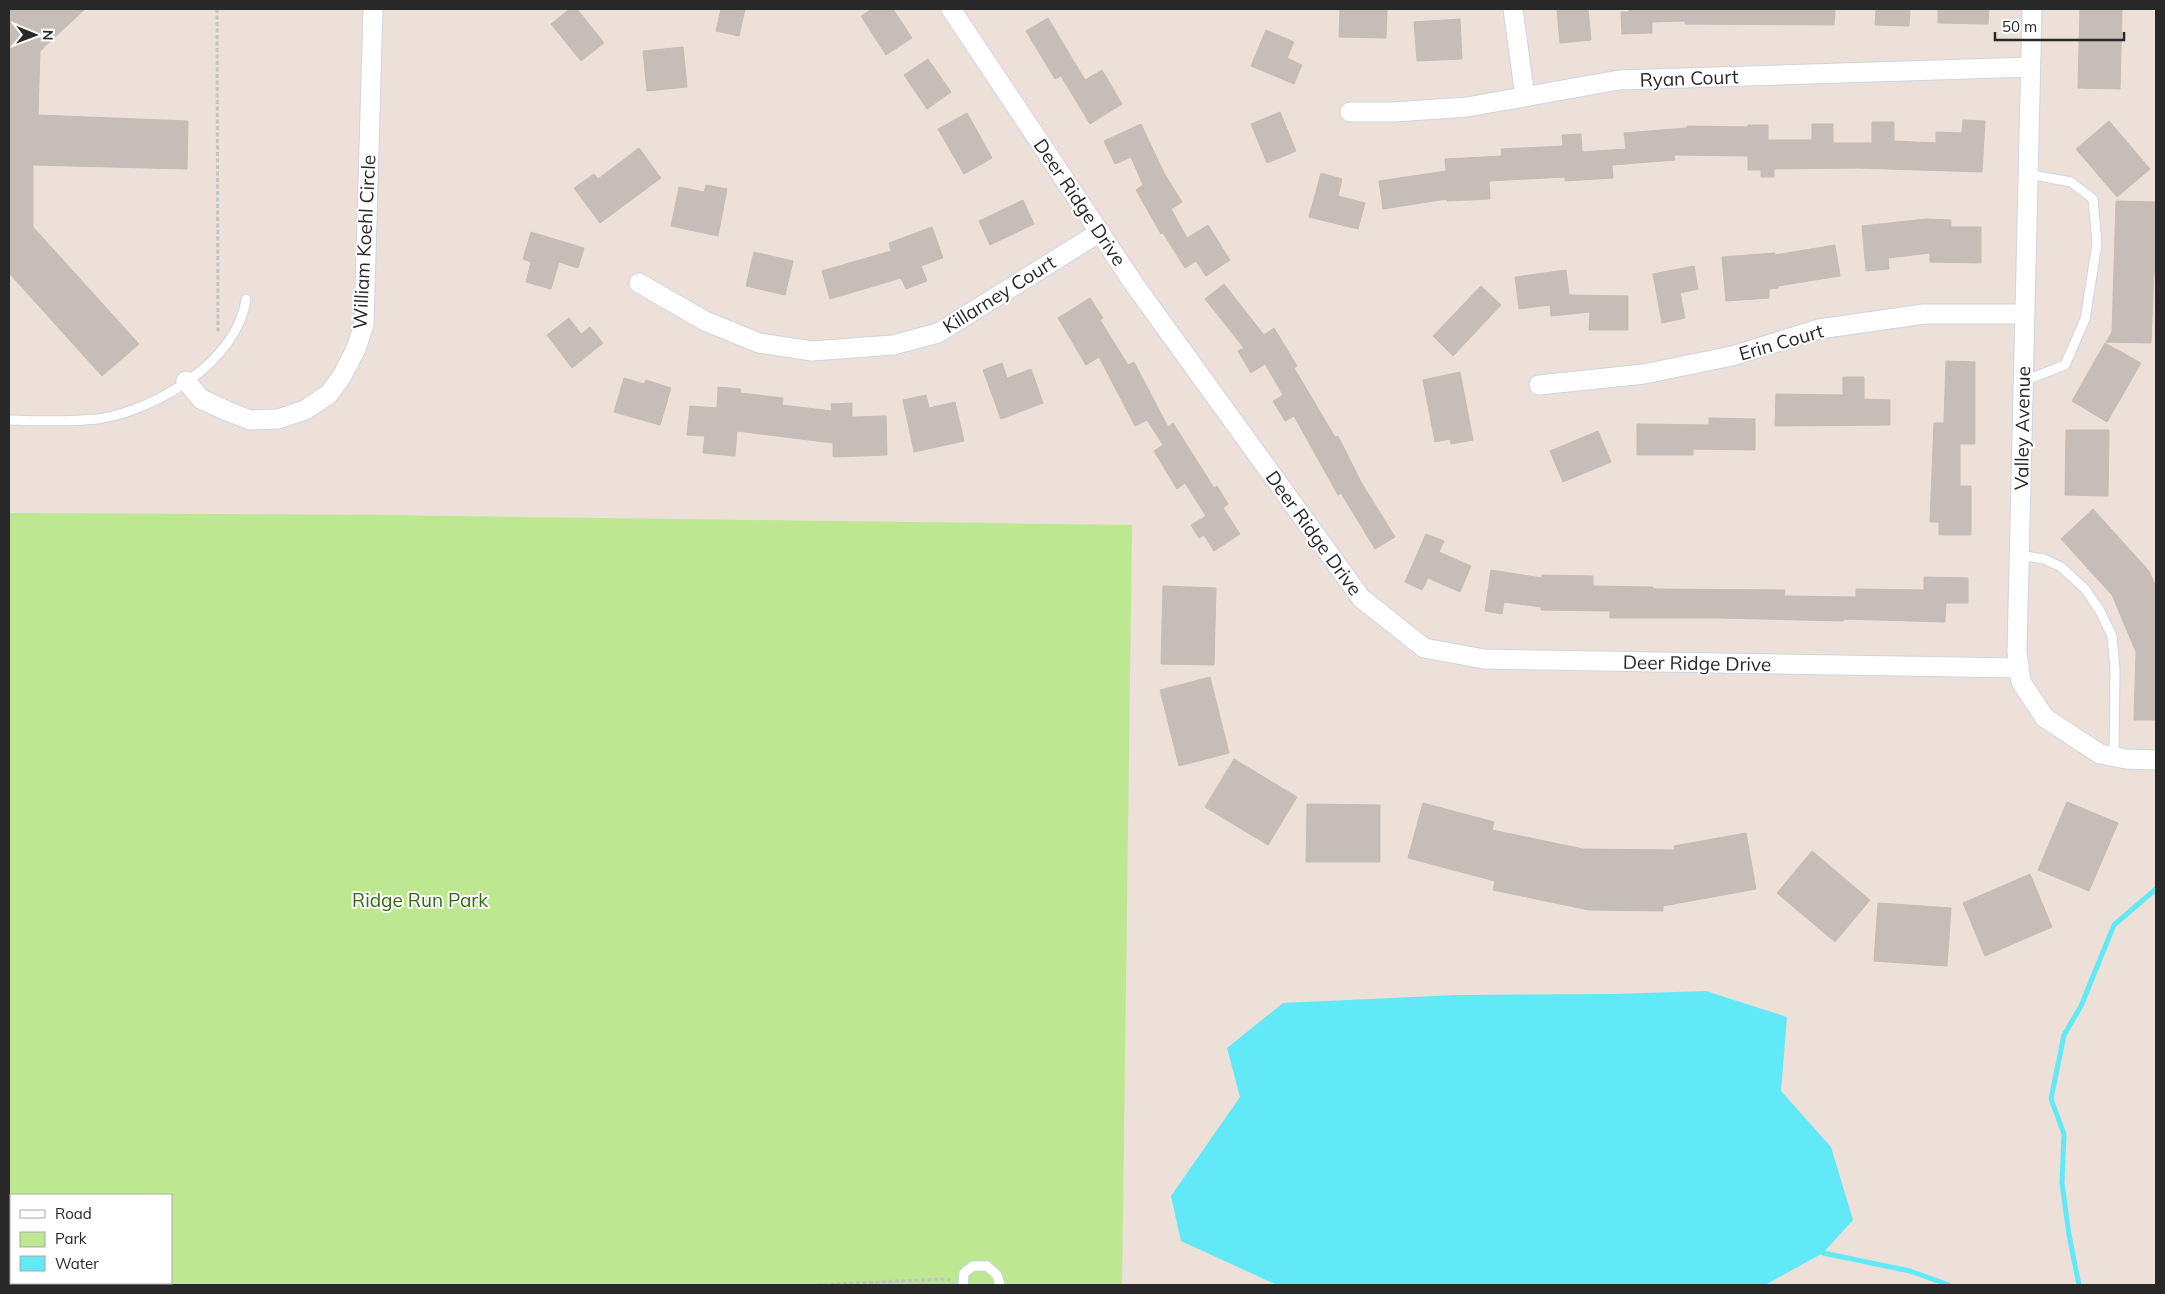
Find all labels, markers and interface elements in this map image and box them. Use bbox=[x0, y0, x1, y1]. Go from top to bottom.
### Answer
north arrow bbox=[10, 10, 60, 60]
scale bar bbox=[1995, 10, 2124, 42]
text: 50 m bbox=[2002, 17, 2037, 36]
text: N bbox=[39, 30, 57, 41]
street label: Ryan Court bbox=[1639, 64, 1739, 92]
street label: Deer Ridge Drive bbox=[1029, 134, 1131, 270]
street label: William Koehl Circle bbox=[347, 154, 381, 330]
street label: Killarney Court bbox=[938, 250, 1060, 338]
street label: Erin Court bbox=[1736, 318, 1826, 366]
street label: Valley Avenue bbox=[2009, 366, 2035, 490]
street label: Deer Ridge Drive bbox=[1261, 466, 1367, 600]
street label: Deer Ridge Drive bbox=[1623, 650, 1771, 676]
park label: Ridge Run Park bbox=[352, 888, 488, 912]
legend bbox=[10, 1194, 172, 1284]
text: Road bbox=[55, 1204, 92, 1223]
text: Park bbox=[55, 1229, 87, 1248]
text: Water bbox=[55, 1254, 99, 1273]

